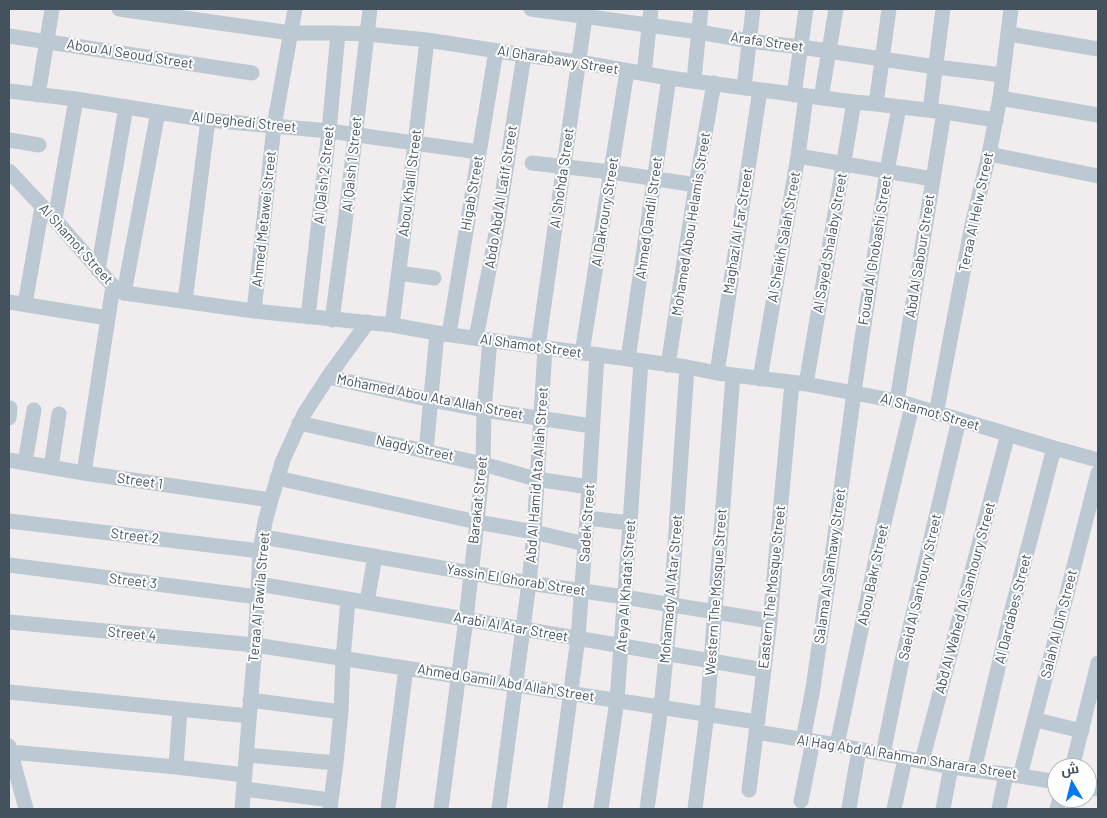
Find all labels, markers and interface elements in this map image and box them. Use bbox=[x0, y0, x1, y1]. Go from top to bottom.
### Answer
street label: Arafa Street bbox=[729, 29, 805, 55]
street label: Abou Al Seoud Street bbox=[66, 36, 194, 72]
street label: Al Gharabawy Street bbox=[496, 42, 620, 78]
street label: Al Deghedi Street bbox=[191, 108, 297, 136]
street label: Al Qalsh 1 Street bbox=[339, 115, 365, 213]
street label: Abdo Abd Al Latif Street bbox=[481, 124, 521, 270]
street label: Al Qalsh 2 Street bbox=[310, 125, 338, 225]
street label: Al Shohda Street bbox=[547, 127, 577, 229]
street label: Abou Khalil Street bbox=[395, 128, 425, 238]
street label: Mohamed Abou Helamis Street bbox=[668, 131, 714, 317]
street label: Ahmed Metawei Street bbox=[248, 150, 280, 288]
street label: Teraa Al Helw Street bbox=[955, 151, 997, 273]
street label: Higab Street bbox=[457, 154, 487, 232]
street label: Al Dakroury Street bbox=[588, 156, 622, 268]
street label: Ahmed Qandil Street bbox=[632, 156, 666, 280]
street label: Maghazi Al Far Street bbox=[720, 167, 756, 295]
street label: Al Sheikh Salah Street bbox=[764, 170, 804, 304]
street label: Al Sayed Shalaby Street bbox=[809, 172, 851, 314]
street label: Fouad Al Ghobashi Street bbox=[855, 174, 895, 326]
street label: Abd Al Sabour Street bbox=[902, 193, 938, 319]
street label: Al Shamot Street bbox=[35, 200, 117, 288]
street label: Al Shamot Street bbox=[479, 331, 583, 361]
street label: Mohamed Abou Ata Allah Street bbox=[335, 371, 525, 423]
street label: Abd Al Hamid Ata Allah Street bbox=[522, 386, 552, 564]
street label: Al Shamot Street bbox=[878, 390, 982, 434]
street label: Nagdy Street bbox=[375, 432, 455, 464]
street label: Barakat Street bbox=[465, 455, 491, 545]
street label: Street 1 bbox=[116, 469, 164, 493]
street label: Sadek Street bbox=[576, 483, 598, 563]
street label: Salama Al Sanhawy Street bbox=[811, 487, 849, 645]
street label: Abd Al Wahed Al Sanhoury Street bbox=[931, 500, 999, 696]
street label: Eastern The Mosque Street bbox=[755, 505, 789, 669]
street label: Western The Mosque Street bbox=[702, 508, 730, 676]
street label: Saeid Al Sanhoury Street bbox=[895, 512, 945, 662]
street label: Mohamady Al Atar Street bbox=[656, 514, 686, 664]
street label: Ateya Al Khatat Street bbox=[613, 519, 639, 653]
street label: Abou Bakr Street bbox=[854, 523, 892, 627]
street label: Street 2 bbox=[110, 525, 160, 547]
street label: Teraa Al Tawila Street bbox=[245, 531, 273, 663]
street label: Al Dardabes Street bbox=[991, 552, 1035, 666]
street label: Yassin El Ghorab Street bbox=[445, 561, 587, 599]
street label: Salah Al Din Street bbox=[1037, 568, 1081, 680]
street label: Street 3 bbox=[108, 570, 158, 592]
street label: Arabi Al Atar Street bbox=[452, 609, 570, 645]
street label: Street 4 bbox=[107, 624, 157, 644]
street label: Ahmed Gamil Abd Allah Street bbox=[416, 661, 596, 705]
street label: Al Hag Abd Al Rahman Sharara Street bbox=[796, 731, 1018, 783]
north arrow bbox=[1047, 758, 1097, 808]
text: ش bbox=[1060, 759, 1080, 778]

